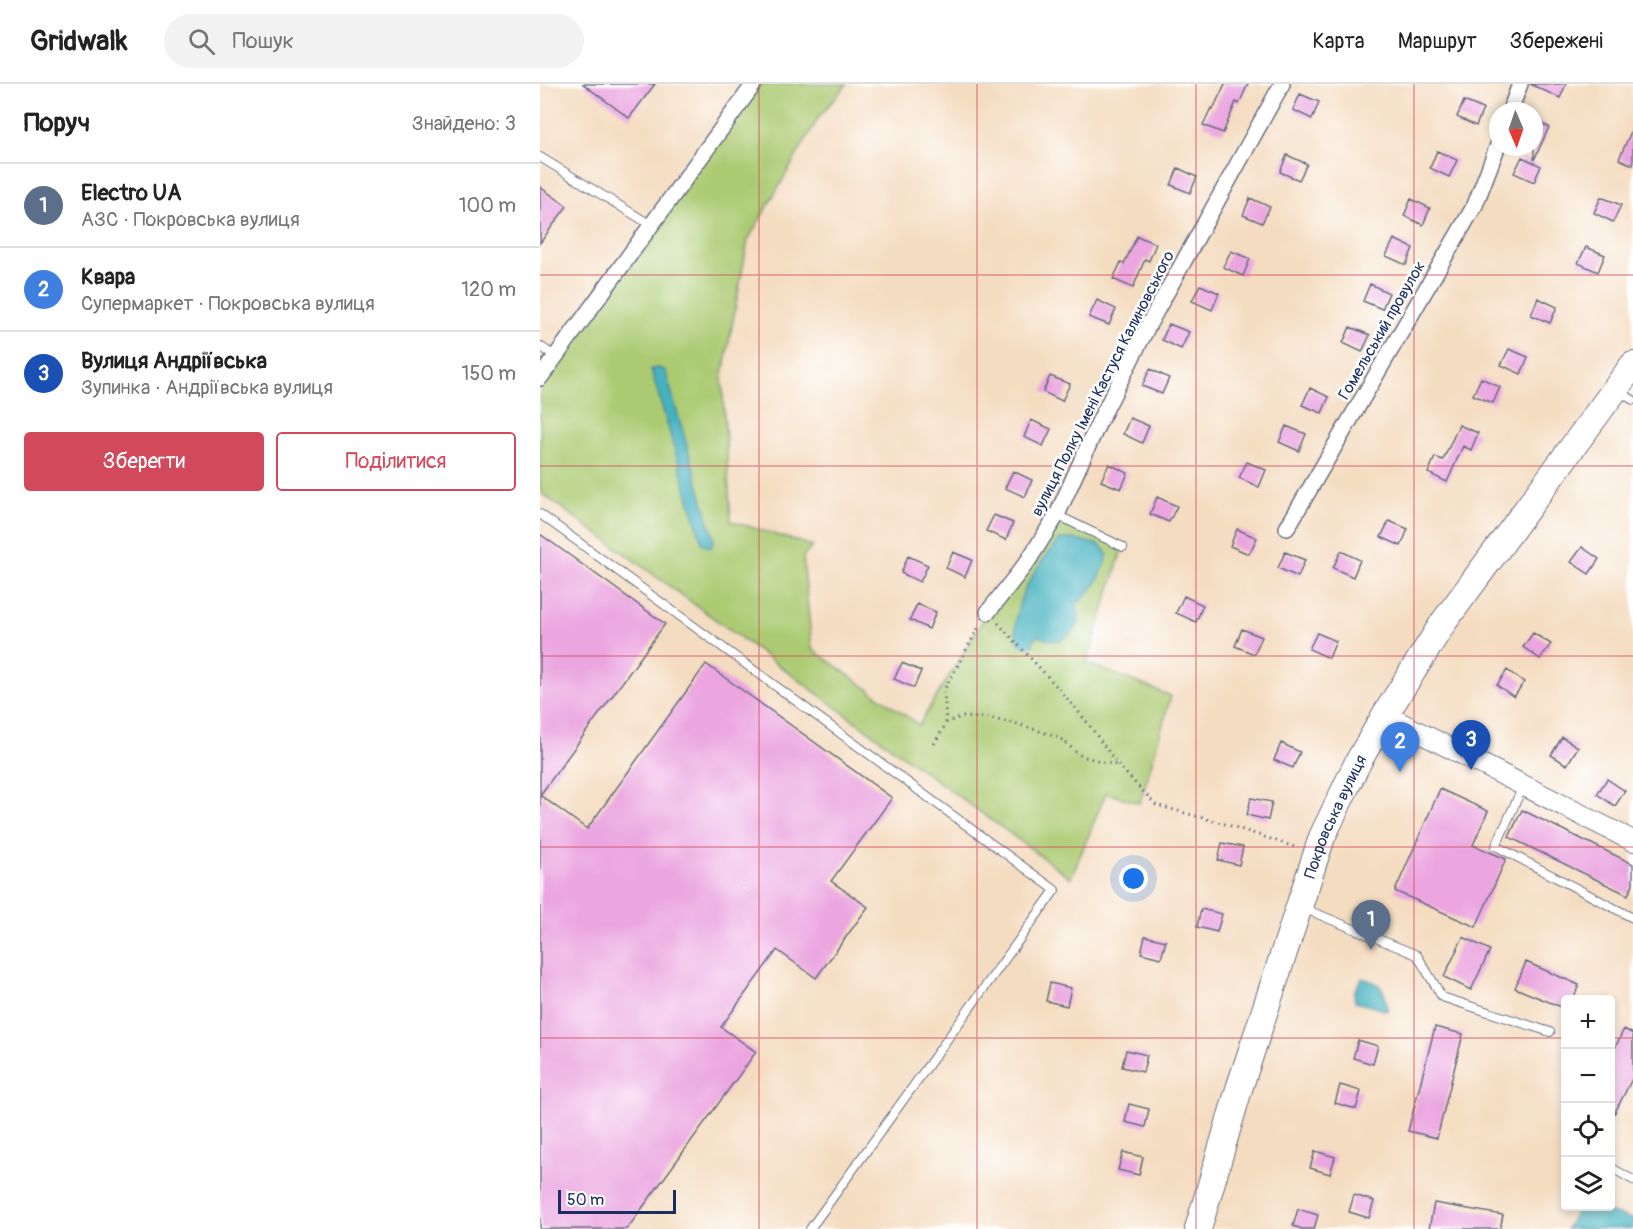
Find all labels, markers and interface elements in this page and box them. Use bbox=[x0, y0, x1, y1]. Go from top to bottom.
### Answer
search box bbox=[164, 14, 584, 68]
text: Gridwalk bbox=[30, 24, 128, 59]
icon: search bbox=[185, 25, 218, 58]
text: Пошук bbox=[233, 27, 294, 55]
text: Карта bbox=[1313, 28, 1365, 55]
text: Маршрут bbox=[1398, 28, 1477, 55]
text: Збережені bbox=[1510, 28, 1603, 55]
north arrow bbox=[1489, 102, 1543, 156]
text: Поруч bbox=[24, 107, 90, 139]
text: Знайдено: 3 bbox=[412, 111, 516, 136]
text: Electro UA bbox=[81, 179, 181, 207]
text: 1 bbox=[40, 193, 47, 218]
text: 100 m bbox=[459, 193, 516, 218]
text: АЗС · Покровська вулиця bbox=[81, 207, 300, 232]
street label: вулиця Полку Імені Кастуся Калиновського bbox=[1027, 247, 1179, 519]
street label: Гомельський провулок bbox=[1334, 258, 1430, 403]
text: Квара bbox=[81, 263, 135, 291]
text: 2 bbox=[38, 277, 49, 302]
text: 120 m bbox=[461, 277, 516, 302]
text: Супермаркет · Покровська вулиця bbox=[81, 291, 375, 316]
text: Вулиця Андріївська bbox=[81, 347, 267, 375]
text: 3 bbox=[38, 361, 49, 386]
text: 150 m bbox=[462, 361, 516, 386]
text: Зупинка · Андріївська вулиця bbox=[81, 375, 333, 400]
button: Зберегти bbox=[24, 432, 264, 491]
button: Поділитися bbox=[276, 432, 516, 491]
pin: 3 bbox=[1452, 720, 1490, 770]
pin: 2 bbox=[1380, 722, 1420, 772]
street label: Покровська вулиця bbox=[1300, 751, 1371, 881]
your location bbox=[1119, 864, 1148, 893]
pin: 1 bbox=[1352, 900, 1390, 950]
map controls bbox=[1561, 995, 1615, 1211]
button: + bbox=[1561, 995, 1615, 1049]
button: − bbox=[1561, 1049, 1615, 1103]
button: locate bbox=[1561, 1103, 1615, 1157]
button: layers bbox=[1561, 1157, 1615, 1211]
scale bar bbox=[558, 1187, 676, 1214]
text: 50 m bbox=[567, 1190, 604, 1210]

